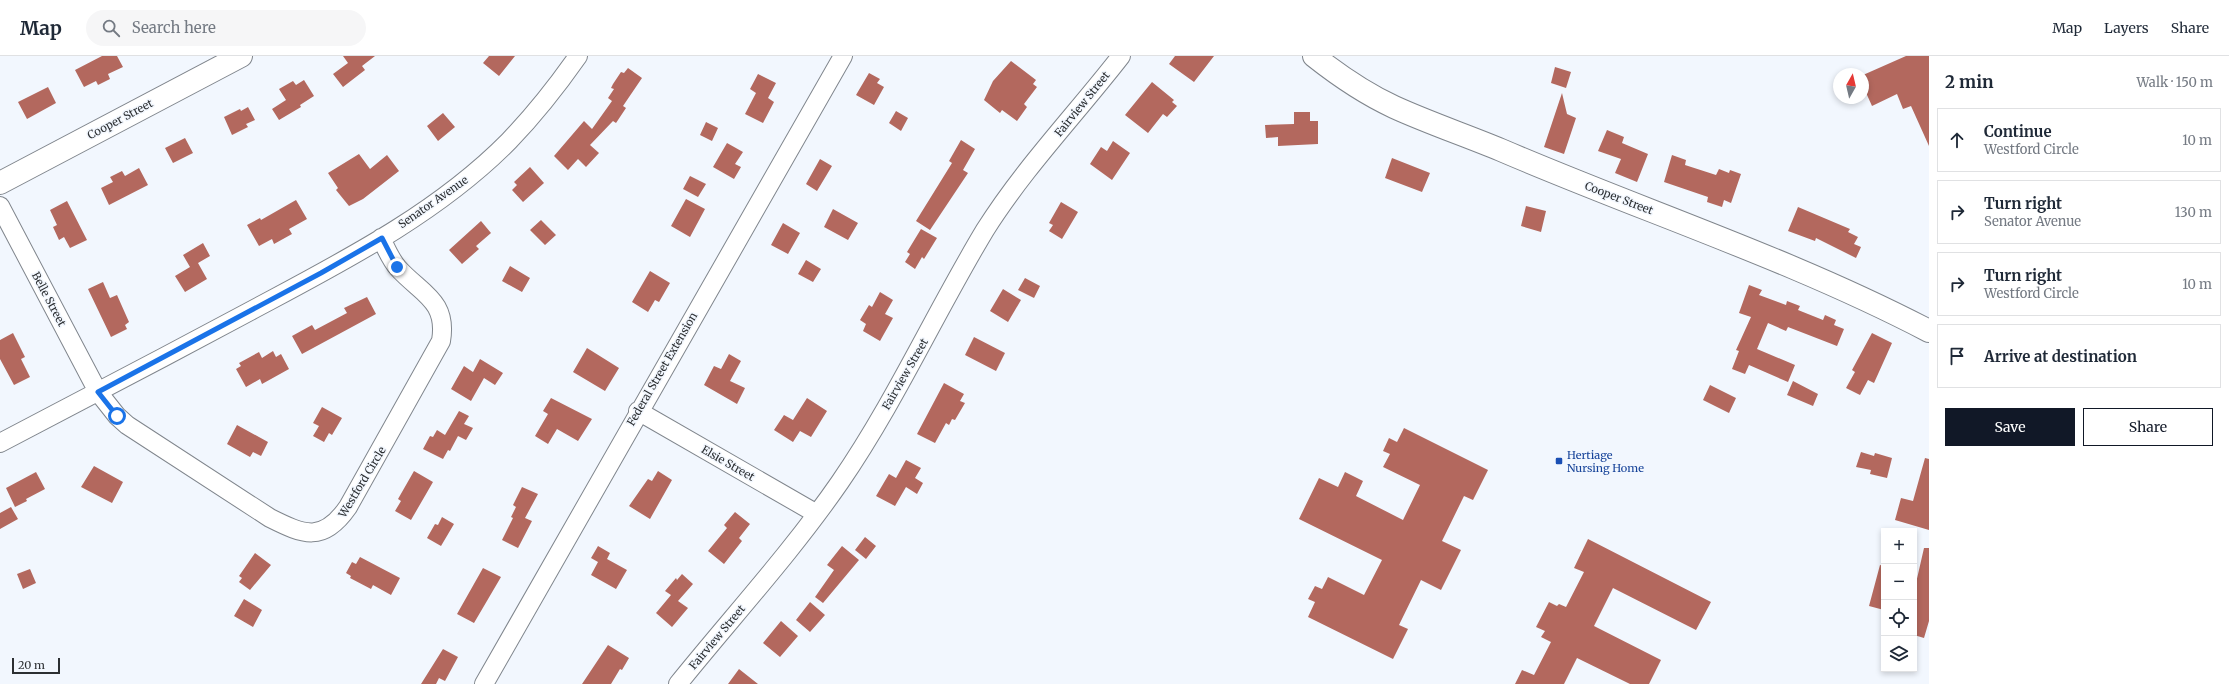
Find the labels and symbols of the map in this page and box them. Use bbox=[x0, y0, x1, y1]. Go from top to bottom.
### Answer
street label: Fairview Street bbox=[1051, 68, 1113, 139]
north arrow bbox=[1833, 68, 1869, 104]
street label: Cooper Street bbox=[85, 96, 156, 142]
street label: Senator Avenue bbox=[395, 173, 471, 231]
street label: Cooper Street bbox=[1583, 179, 1656, 218]
route end bbox=[388, 258, 406, 276]
street label: Belle Street bbox=[29, 269, 70, 329]
street label: Federal Street Extension bbox=[624, 309, 701, 428]
street label: Fairview Street bbox=[879, 335, 931, 412]
route start bbox=[108, 407, 126, 425]
street label: Elsie Street bbox=[699, 442, 758, 484]
street label: Westford Circle bbox=[335, 444, 389, 521]
place label: Hertiage Nursing Home bbox=[1567, 448, 1644, 475]
marker: Hertiage Nursing Home bbox=[1554, 456, 1564, 466]
street label: Fairview Street bbox=[686, 601, 749, 672]
scale bar bbox=[12, 656, 60, 675]

